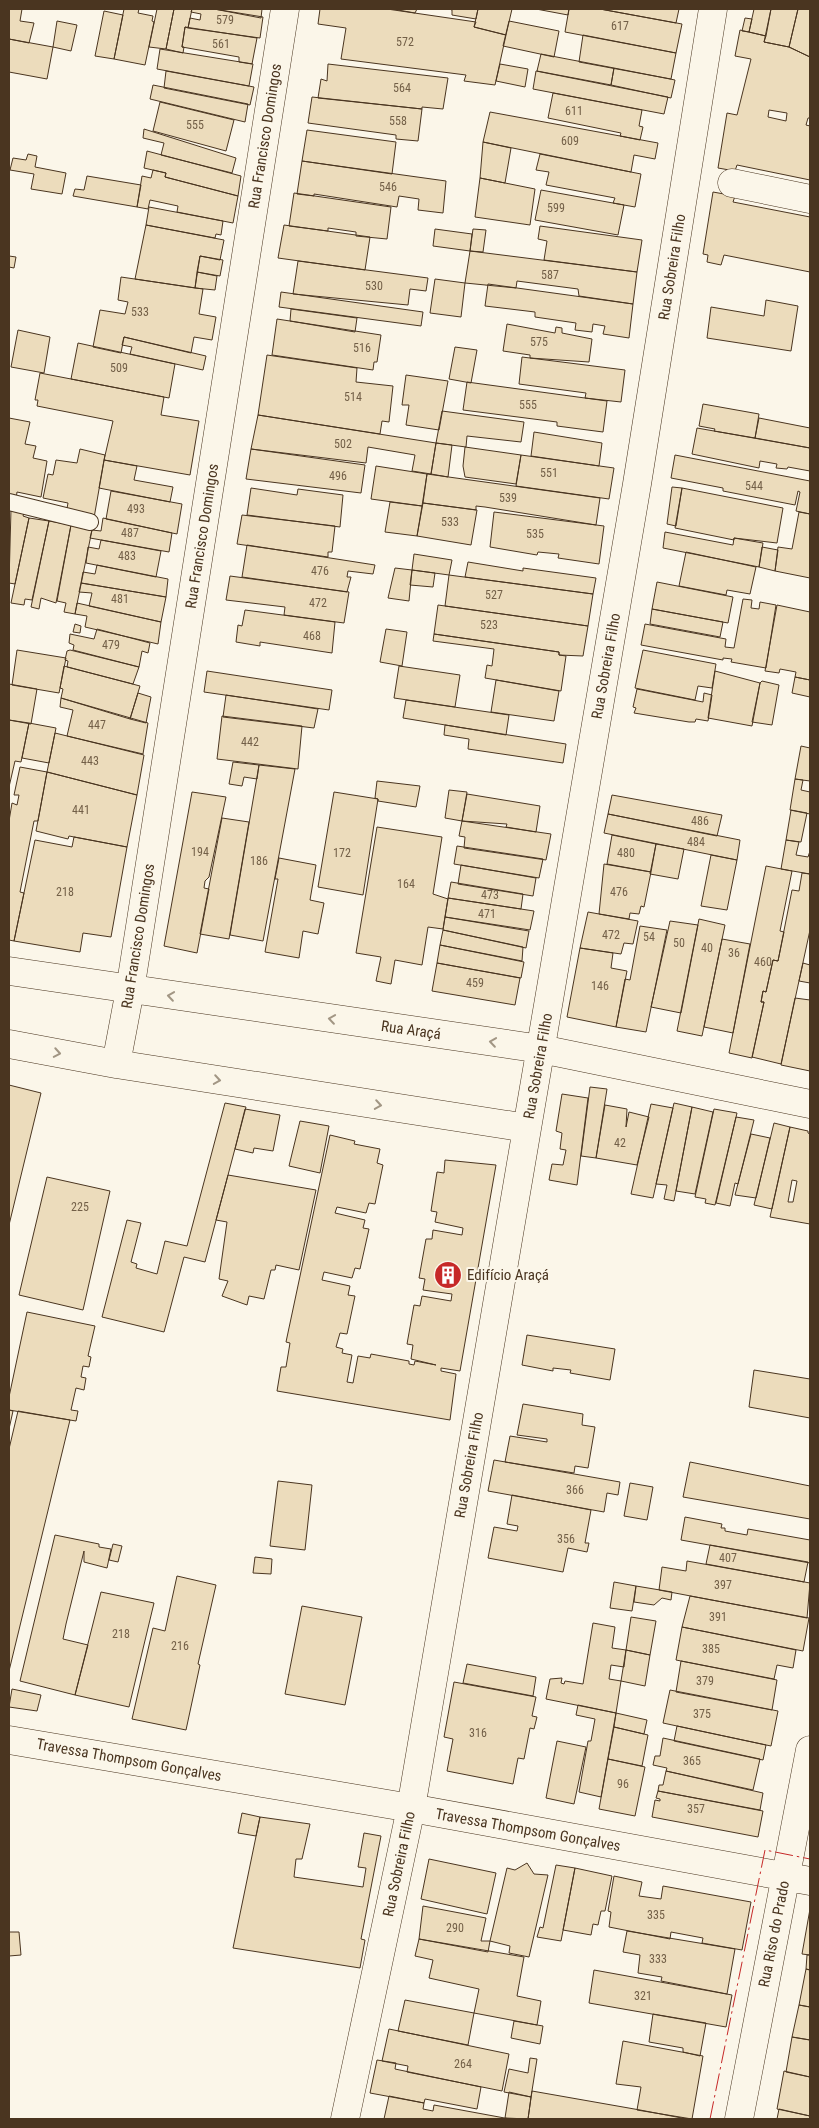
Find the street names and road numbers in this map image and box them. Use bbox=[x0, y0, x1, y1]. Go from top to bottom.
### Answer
street label: Rua Francisco Domingos bbox=[245, 62, 285, 210]
street label: Rua Sobreira Filho bbox=[655, 213, 689, 321]
street label: Rua Francisco Domingos bbox=[182, 462, 222, 610]
street label: Rua Sobreira Filho bbox=[588, 612, 624, 720]
street label: Rua Francisco Domingos bbox=[118, 862, 158, 1010]
street label: Rua Sobreira Filho bbox=[520, 1012, 556, 1120]
street label: Rua Araçá bbox=[380, 1017, 442, 1043]
street label: Rua Sobreira Filho bbox=[451, 1411, 487, 1519]
street label: Travessa Thompsom Gonçalves bbox=[35, 1735, 223, 1785]
street label: Travessa Thompsom Gonçalves bbox=[434, 1805, 622, 1855]
street label: Rua Sobreira Filho bbox=[379, 1810, 419, 1918]
street label: Rua Riso do Prado bbox=[755, 1879, 793, 1989]

